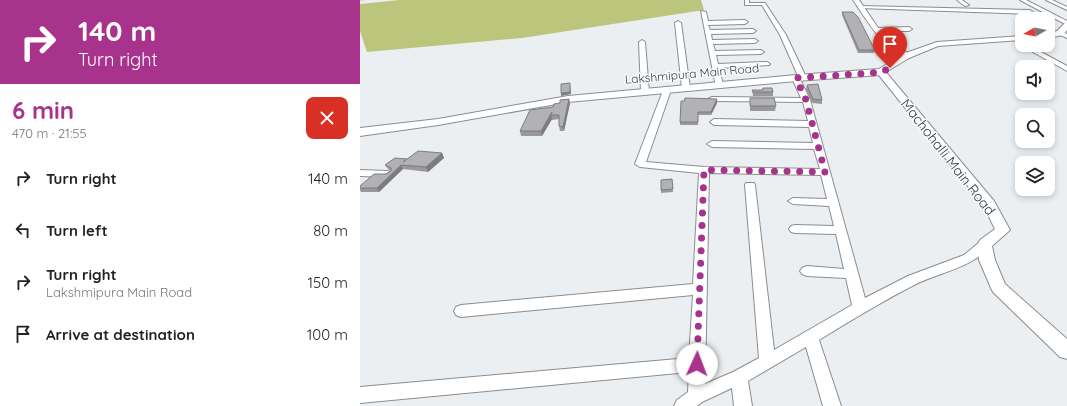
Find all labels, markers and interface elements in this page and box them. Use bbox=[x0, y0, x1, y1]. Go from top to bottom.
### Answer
north arrow bbox=[1015, 12, 1055, 52]
map controls bbox=[1015, 12, 1055, 196]
text: 140 m bbox=[78, 13, 156, 48]
icon: right bbox=[12, 16, 64, 68]
pin bbox=[873, 27, 907, 68]
icon: arrive bbox=[879, 33, 901, 55]
text: Turn right bbox=[78, 48, 158, 71]
street label: Lakshmipura Main Road bbox=[624, 60, 760, 87]
button: sound bbox=[1015, 60, 1055, 100]
text: 6 min bbox=[12, 95, 74, 125]
street label: Machohalli Main Road bbox=[897, 95, 999, 219]
button: close bbox=[306, 97, 348, 139]
button: search bbox=[1015, 108, 1055, 148]
text: 470 m · 21:55 bbox=[12, 125, 87, 141]
button: layers bbox=[1015, 156, 1055, 196]
icon: right bbox=[12, 167, 34, 189]
text: Turn right bbox=[46, 169, 117, 188]
text: 140 m bbox=[308, 169, 348, 188]
icon: left bbox=[12, 219, 34, 241]
text: Turn left bbox=[46, 221, 108, 240]
text: 80 m bbox=[313, 221, 348, 240]
text: Turn right bbox=[46, 265, 117, 284]
icon: right bbox=[12, 271, 34, 293]
text: 150 m bbox=[308, 273, 348, 292]
text: Lakshmipura Main Road bbox=[46, 284, 192, 300]
icon: arrive bbox=[12, 323, 34, 345]
text: Arrive at destination bbox=[46, 325, 195, 344]
text: 100 m bbox=[307, 325, 348, 344]
position arrow bbox=[676, 343, 718, 385]

